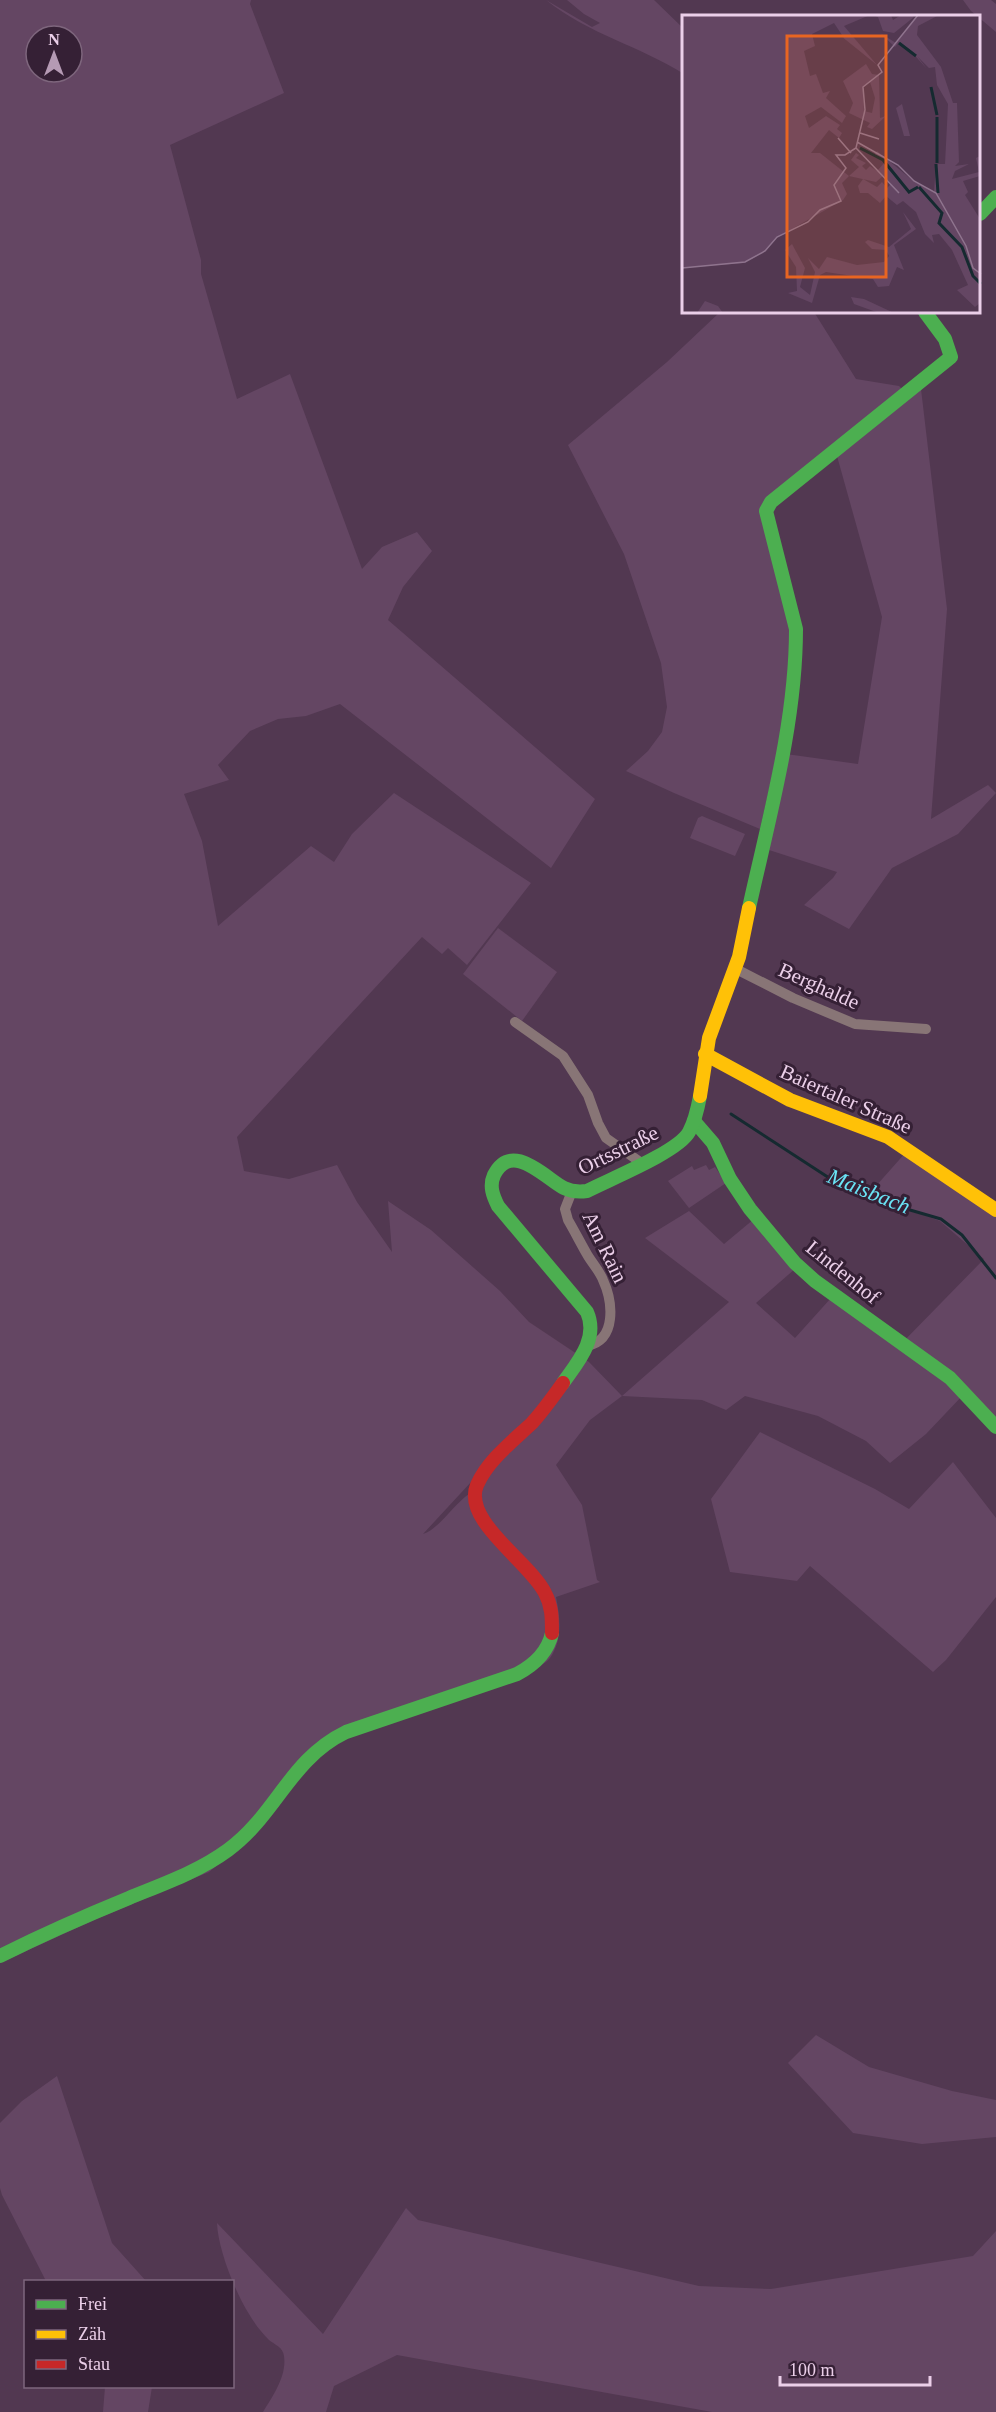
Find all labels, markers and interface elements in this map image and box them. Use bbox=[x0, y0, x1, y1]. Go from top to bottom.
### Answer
inset map bbox=[682, 15, 981, 314]
north arrow bbox=[24, 24, 84, 84]
text: N bbox=[48, 31, 60, 48]
street label: Berghalde bbox=[775, 958, 863, 1014]
street label: Baiertaler Straße bbox=[776, 1059, 916, 1139]
street label: Ortsstraße bbox=[574, 1120, 662, 1180]
water label: Maisbach bbox=[823, 1163, 914, 1219]
street label: Am Rain bbox=[577, 1207, 633, 1287]
street label: Lindenhof bbox=[801, 1235, 885, 1309]
legend bbox=[24, 2280, 234, 2388]
text: Frei bbox=[78, 2294, 107, 2314]
text: Zäh bbox=[78, 2324, 106, 2344]
scale bar bbox=[780, 2349, 930, 2387]
text: Stau bbox=[78, 2354, 110, 2374]
text: 100 m bbox=[789, 2360, 835, 2380]

